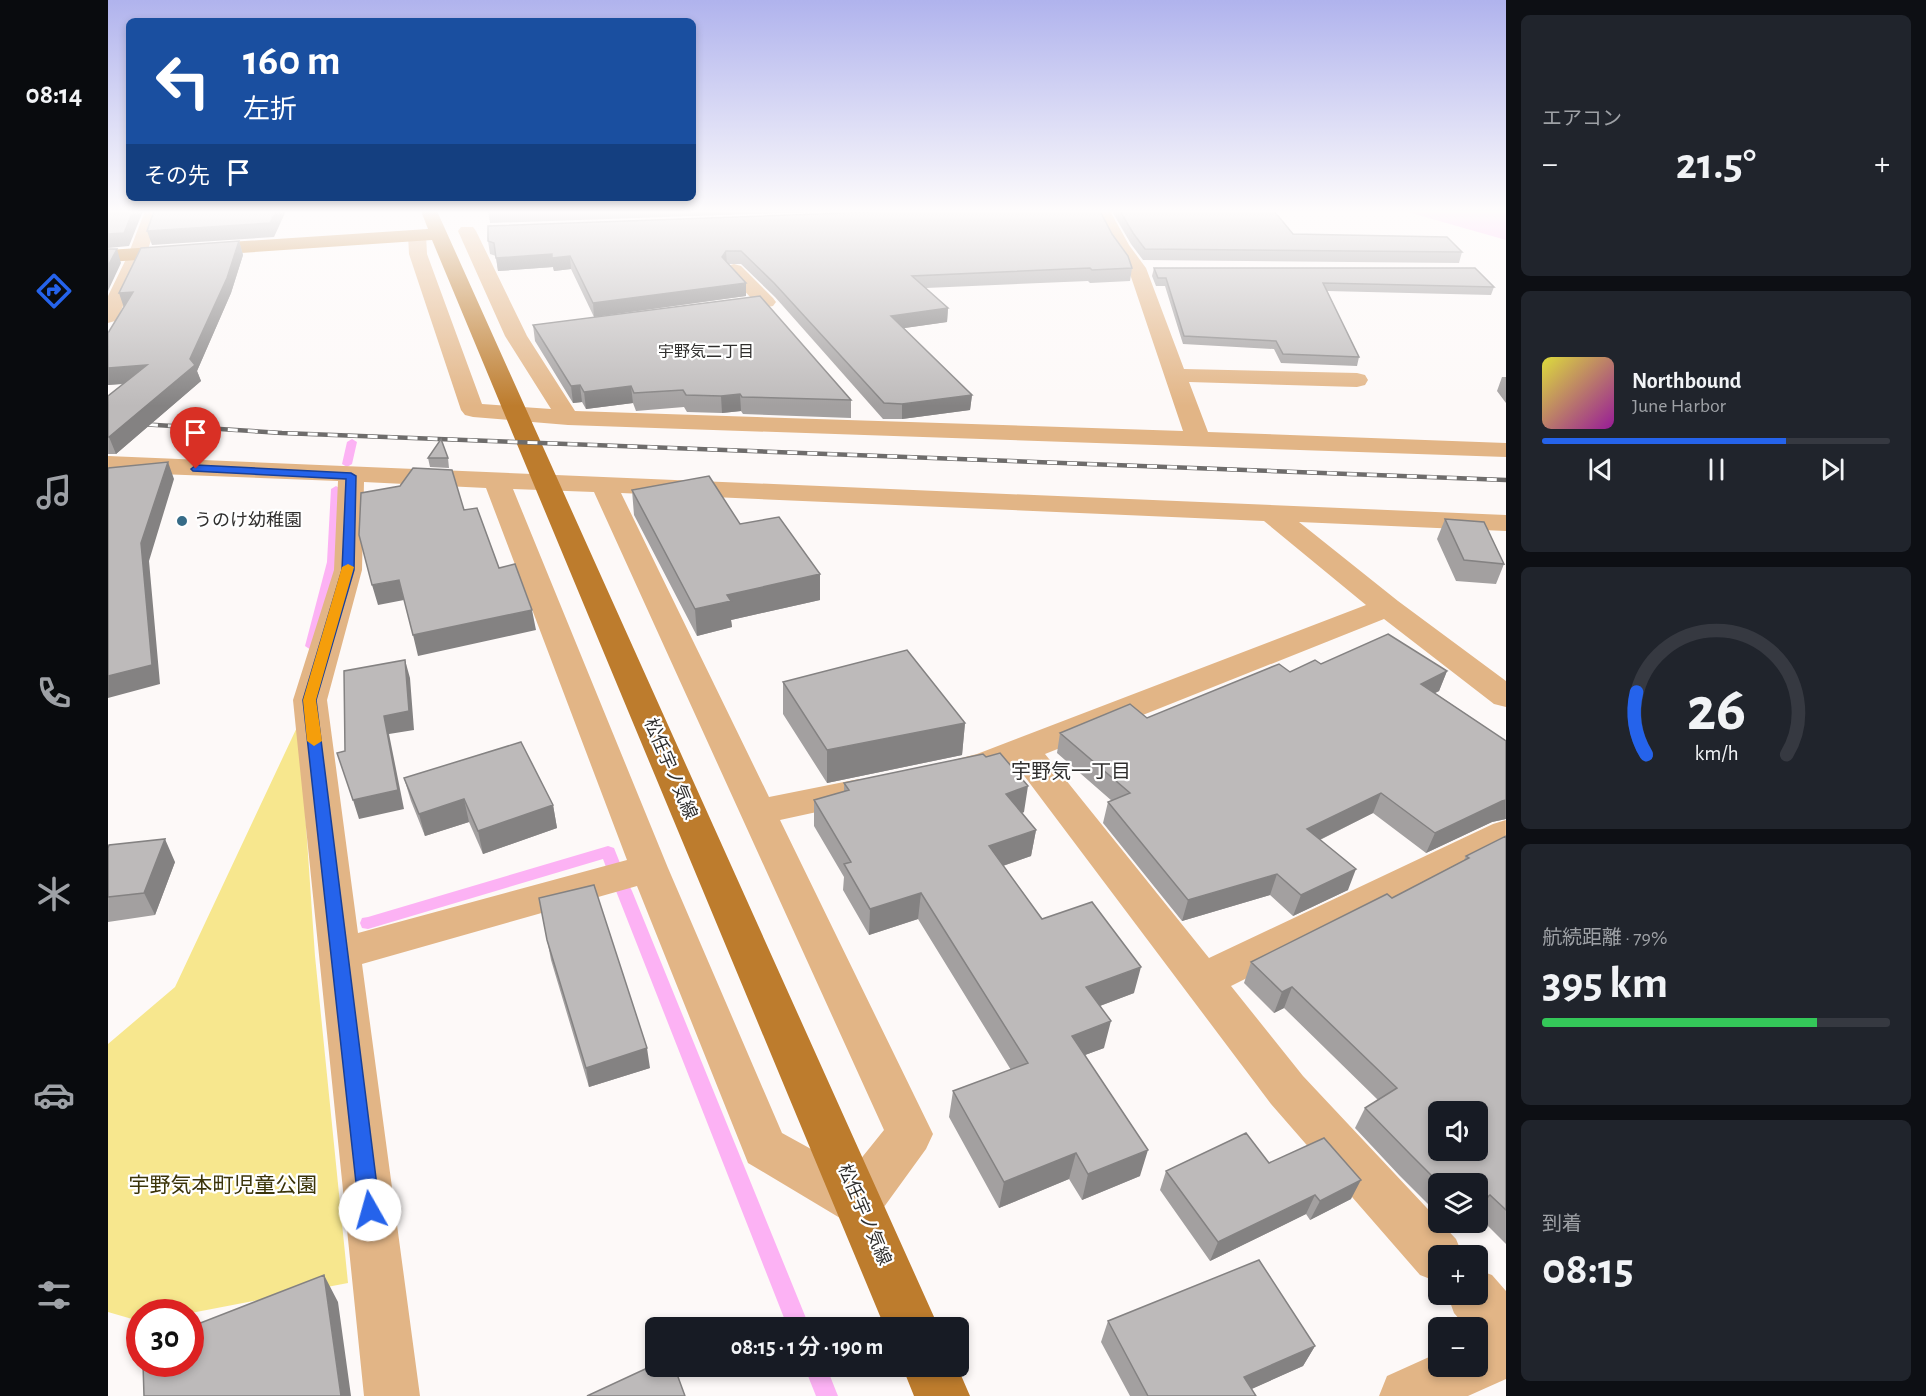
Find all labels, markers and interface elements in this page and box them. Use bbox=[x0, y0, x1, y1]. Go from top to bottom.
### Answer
text: 160 m bbox=[243, 40, 341, 82]
icon: left bbox=[144, 42, 222, 120]
text: 08:14 bbox=[26, 81, 82, 108]
text: 左折 bbox=[243, 96, 297, 123]
text: エアコン bbox=[1542, 109, 1622, 129]
text: 21.5° bbox=[1676, 142, 1756, 187]
text: − bbox=[1542, 148, 1558, 181]
text: + bbox=[1874, 148, 1890, 181]
icon: arrive bbox=[222, 156, 255, 189]
text: その先 bbox=[144, 165, 210, 187]
icon: directions bbox=[33, 270, 75, 312]
district label: 宇野気二丁目 bbox=[658, 343, 754, 360]
text: Northbound bbox=[1632, 370, 1741, 392]
text: June Harbor bbox=[1632, 396, 1726, 416]
pin bbox=[170, 407, 221, 469]
icon: arrive bbox=[179, 416, 212, 449]
icon: previous bbox=[1584, 453, 1617, 486]
icon: pause bbox=[1700, 453, 1733, 486]
icon: next bbox=[1816, 453, 1849, 486]
icon: music bbox=[33, 471, 75, 513]
place label: うのけ幼稚園 bbox=[194, 510, 302, 530]
marker: うのけ幼稚園 bbox=[175, 514, 189, 528]
icon: phone bbox=[33, 672, 75, 714]
text: 26 bbox=[1686, 679, 1746, 741]
street label: 松任宇ノ気線 bbox=[641, 715, 701, 822]
text: km/h bbox=[1694, 743, 1738, 764]
district label: 宇野気一丁目 bbox=[1011, 760, 1131, 782]
icon: climate bbox=[33, 873, 75, 915]
text: 航続距離 · 79% bbox=[1542, 928, 1667, 948]
text: 395 km bbox=[1542, 961, 1668, 1006]
icon: car bbox=[33, 1074, 75, 1116]
map controls bbox=[1428, 1101, 1488, 1377]
button: sound bbox=[1428, 1101, 1488, 1161]
street label: 松任宇ノ気線 bbox=[835, 1161, 895, 1268]
button: layers bbox=[1428, 1173, 1488, 1233]
park label: 宇野気本町児童公園 bbox=[129, 1174, 318, 1196]
position arrow bbox=[338, 1178, 402, 1242]
text: 到着 bbox=[1542, 1214, 1582, 1234]
button: + bbox=[1428, 1245, 1488, 1305]
text: 08:15 bbox=[1542, 1247, 1634, 1292]
icon: filters bbox=[33, 1274, 75, 1316]
speed limit sign: 30 bbox=[126, 1299, 204, 1377]
button: − bbox=[1428, 1317, 1488, 1377]
text: 08:15 · 1 分 · 190 m bbox=[731, 1336, 883, 1358]

